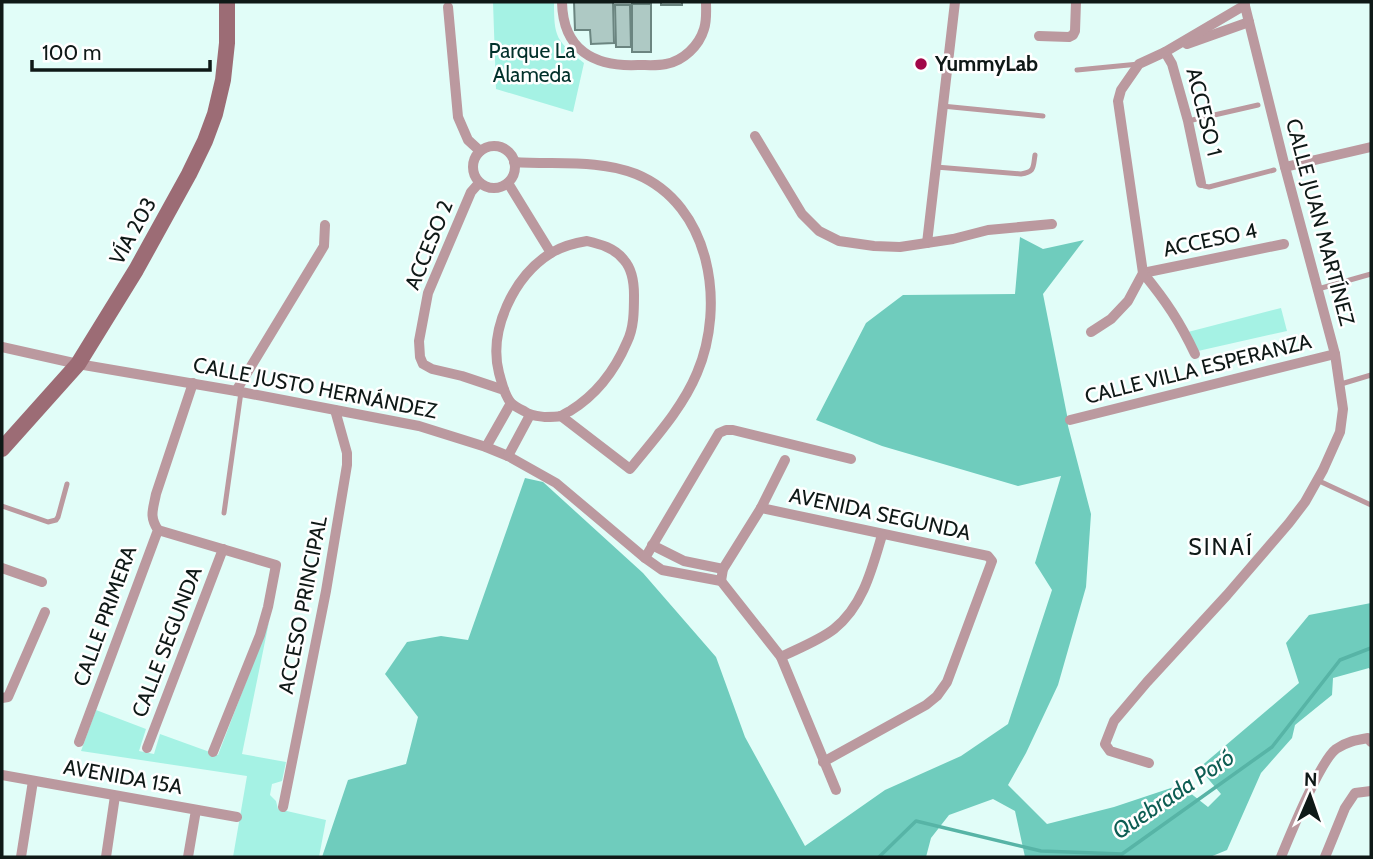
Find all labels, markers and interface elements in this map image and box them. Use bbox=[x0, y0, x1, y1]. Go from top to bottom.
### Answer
scale bar bbox=[32, 28, 210, 72]
park label: Parque La Alameda bbox=[489, 38, 575, 87]
text: 100 m bbox=[42, 40, 101, 65]
place label: YummyLab bbox=[934, 51, 1038, 76]
marker: YummyLab bbox=[913, 56, 929, 72]
street label: ACCESO 1 bbox=[1181, 65, 1227, 159]
street label: CALLE JUAN MARTÍNEZ bbox=[1281, 116, 1360, 328]
street label: VÍA 203 bbox=[104, 193, 161, 269]
street label: ACCESO 2 bbox=[399, 197, 458, 293]
street label: ACCESO 4 bbox=[1161, 217, 1259, 262]
street label: CALLE VILLA ESPERANZA bbox=[1082, 328, 1314, 409]
street label: CALLE JUSTO HERNÁNDEZ bbox=[191, 352, 440, 424]
street label: AVENIDA SEGUNDA bbox=[787, 482, 973, 545]
street label: ACCESO PRINCIPAL bbox=[273, 513, 332, 696]
district label: SINAÍ bbox=[1188, 532, 1254, 561]
street label: CALLE PRIMERA bbox=[68, 542, 141, 689]
street label: CALLE SEGUNDA bbox=[126, 563, 207, 721]
water label: Quebrada Poró bbox=[1107, 743, 1239, 845]
street label: AVENIDA 15A bbox=[62, 754, 185, 799]
north arrow bbox=[1275, 761, 1345, 831]
text: N bbox=[1303, 768, 1318, 791]

